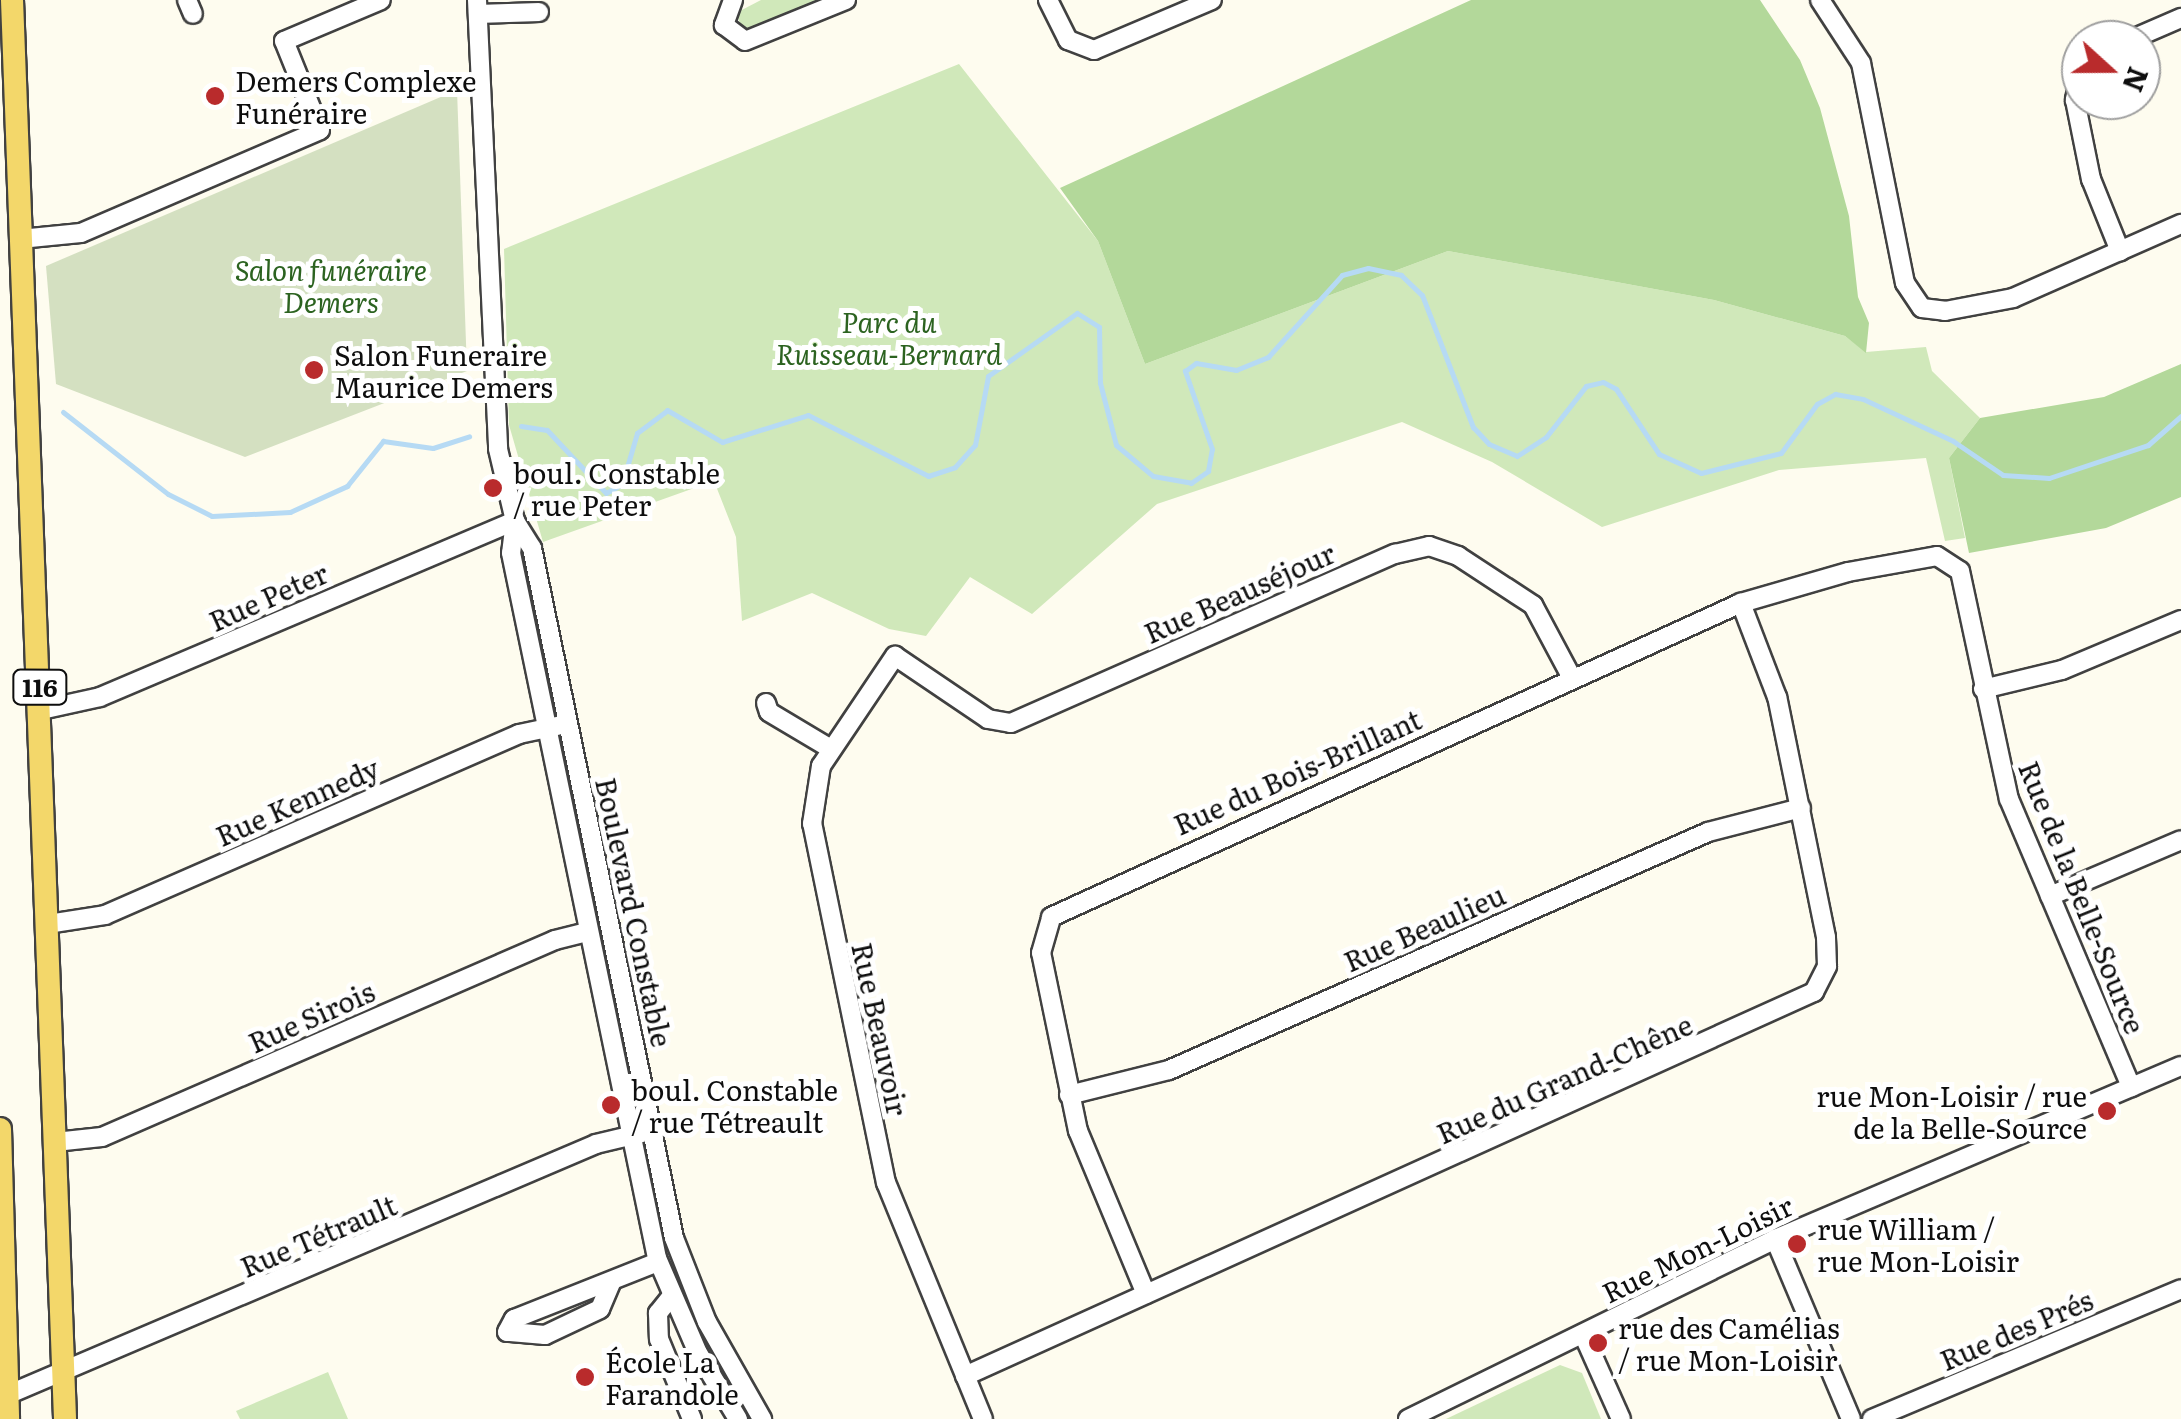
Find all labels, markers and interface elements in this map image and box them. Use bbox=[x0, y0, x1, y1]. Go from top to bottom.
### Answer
north arrow bbox=[2061, 20, 2161, 120]
text: N bbox=[2113, 62, 2161, 99]
place label: Demers Complexe Funéraire bbox=[235, 63, 476, 129]
marker: Demers Complexe Funéraire bbox=[204, 85, 226, 107]
park label: Salon funéraire Demers bbox=[235, 252, 427, 318]
park label: Parc du Ruisseau-Bernard bbox=[776, 304, 1002, 370]
place label: Salon Funeraire Maurice Demers bbox=[334, 337, 553, 403]
marker: Salon Funeraire Maurice Demers bbox=[303, 359, 325, 381]
place label: boul. Constable / rue Peter bbox=[513, 455, 720, 521]
marker: boul. Constable / rue Peter bbox=[482, 477, 504, 499]
street label: Rue Beauséjour bbox=[1138, 535, 1340, 649]
street label: Rue Peter bbox=[203, 555, 333, 637]
road number: 116 bbox=[10, 667, 70, 707]
street label: Rue du Bois-Brillant bbox=[1168, 701, 1426, 841]
street label: Rue Kennedy bbox=[210, 750, 384, 852]
street label: Rue de la Belle-Source bbox=[2013, 756, 2153, 1038]
street label: Boulevard Constable bbox=[590, 774, 680, 1050]
street label: Rue Beaulieu bbox=[1338, 876, 1510, 978]
street label: Rue Beauvoir bbox=[846, 939, 916, 1119]
street label: Rue Sirois bbox=[243, 973, 379, 1059]
street label: Rue du Grand-Chêne bbox=[1431, 1006, 1697, 1150]
place label: boul. Constable / rue Tétreault bbox=[631, 1072, 838, 1138]
place label: rue Mon-Loisir / rue de la Belle-Source bbox=[1816, 1078, 2087, 1144]
marker: boul. Constable / rue Tétreault bbox=[600, 1094, 622, 1116]
marker: rue Mon-Loisir / rue de la Belle-Source bbox=[2096, 1100, 2118, 1122]
street label: Rue Tétrault bbox=[235, 1187, 401, 1283]
street label: Rue Mon-Loisir bbox=[1596, 1187, 1798, 1309]
place label: rue William / rue Mon-Loisir bbox=[1817, 1211, 2019, 1277]
marker: rue William / rue Mon-Loisir bbox=[1786, 1233, 1808, 1255]
street label: Rue des Prés bbox=[1935, 1282, 2097, 1376]
place label: rue des Camélias / rue Mon-Loisir bbox=[1618, 1310, 1840, 1376]
marker: rue des Camélias / rue Mon-Loisir bbox=[1587, 1332, 1609, 1354]
place label: École La Farandole bbox=[605, 1344, 739, 1410]
marker: École La Farandole bbox=[574, 1366, 596, 1388]

